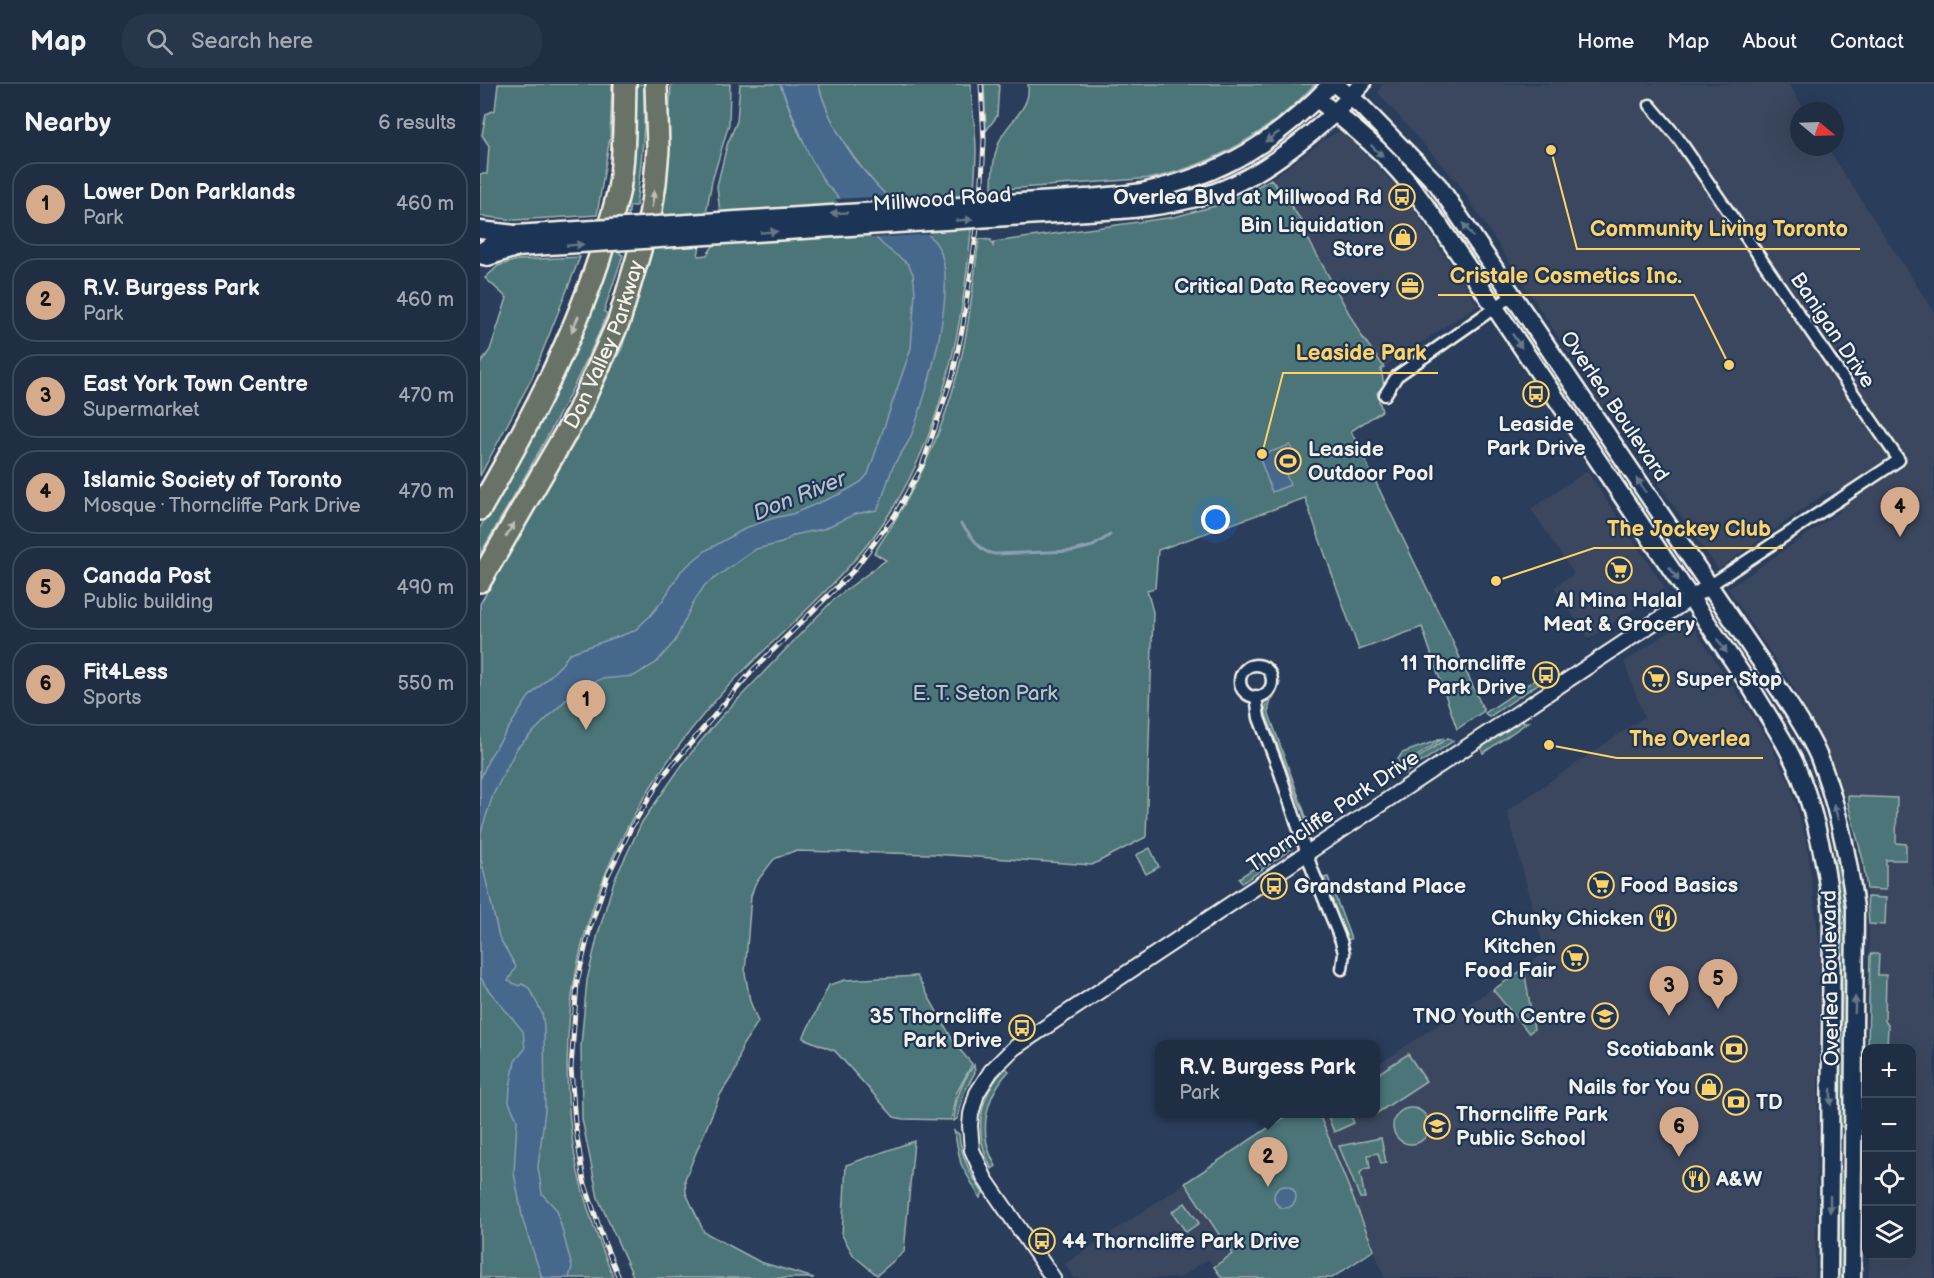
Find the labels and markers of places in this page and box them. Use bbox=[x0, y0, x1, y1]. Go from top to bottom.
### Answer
bus stop icon: Overlea Blvd at Millwood Rd bbox=[1387, 182, 1417, 212]
place label: Overlea Blvd at Millwood Rd bbox=[1113, 185, 1382, 210]
callout: Community Living Toronto bbox=[1577, 209, 1860, 249]
place label: Bin Liquidation Store bbox=[1240, 213, 1384, 262]
shop icon: Bin Liquidation Store bbox=[1388, 222, 1418, 252]
callout: Cristale Cosmetics Inc. bbox=[1438, 255, 1694, 295]
office icon: Critical Data Recovery bbox=[1395, 271, 1425, 301]
place label: Critical Data Recovery bbox=[1174, 274, 1390, 299]
callout: Leaside Park bbox=[1283, 333, 1438, 373]
bus stop icon: Leaside Park Drive bbox=[1521, 379, 1551, 409]
place label: Leaside Park Drive bbox=[1486, 412, 1586, 461]
place label: Leaside Outdoor Pool bbox=[1308, 437, 1434, 486]
sports icon: Leaside Outdoor Pool bbox=[1273, 446, 1303, 476]
pin: 4 bbox=[1880, 488, 1920, 537]
callout: The Jockey Club bbox=[1594, 508, 1783, 548]
supermarket icon: Al Mina Halal Meat & Grocery bbox=[1604, 555, 1634, 585]
place label: Al Mina Halal Meat & Grocery bbox=[1543, 588, 1695, 637]
place label: 11 Thorncliffe Park Drive bbox=[1400, 651, 1526, 700]
bus stop icon: 11 Thorncliffe Park Drive bbox=[1531, 660, 1561, 690]
supermarket icon: Super Stop bbox=[1641, 664, 1671, 694]
place label: Super Stop bbox=[1676, 667, 1782, 692]
pin: 1 bbox=[566, 680, 606, 730]
callout: The Overlea bbox=[1617, 718, 1763, 758]
supermarket icon: Food Basics bbox=[1586, 870, 1616, 900]
bus stop icon: Grandstand Place bbox=[1259, 871, 1289, 901]
place label: Food Basics bbox=[1620, 873, 1738, 898]
place label: Grandstand Place bbox=[1294, 874, 1466, 899]
restaurant icon: Chunky Chicken bbox=[1648, 903, 1678, 933]
place label: Chunky Chicken bbox=[1491, 906, 1644, 931]
place label: Kitchen Food Fair bbox=[1464, 934, 1557, 983]
supermarket icon: Kitchen Food Fair bbox=[1560, 943, 1590, 973]
pin: 5 bbox=[1698, 960, 1738, 1009]
pin: 3 bbox=[1650, 966, 1688, 1016]
school or university icon: TNO Youth Centre bbox=[1590, 1001, 1620, 1031]
place label: 35 Thorncliffe Park Drive bbox=[869, 1004, 1002, 1053]
place label: TNO Youth Centre bbox=[1413, 1004, 1586, 1029]
bus stop icon: 35 Thorncliffe Park Drive bbox=[1007, 1013, 1037, 1043]
bank icon: Scotiabank bbox=[1719, 1034, 1749, 1064]
place label: Scotiabank bbox=[1606, 1037, 1714, 1062]
shop icon: Nails for You bbox=[1694, 1072, 1724, 1102]
place label: Nails for You bbox=[1568, 1075, 1690, 1100]
bank icon: TD bbox=[1721, 1087, 1751, 1117]
place label: TD bbox=[1756, 1090, 1783, 1115]
place label: Thorncliffe Park Public School bbox=[1456, 1102, 1608, 1151]
pin: 6 bbox=[1660, 1108, 1698, 1157]
school or university icon: Thorncliffe Park Public School bbox=[1422, 1111, 1452, 1141]
pin: 2 bbox=[1248, 1138, 1288, 1187]
restaurant icon: A&W bbox=[1681, 1164, 1711, 1194]
place label: A&W bbox=[1715, 1167, 1763, 1192]
bus stop icon: 44 Thorncliffe Park Drive bbox=[1027, 1226, 1057, 1256]
place label: 44 Thorncliffe Park Drive bbox=[1062, 1229, 1300, 1254]

